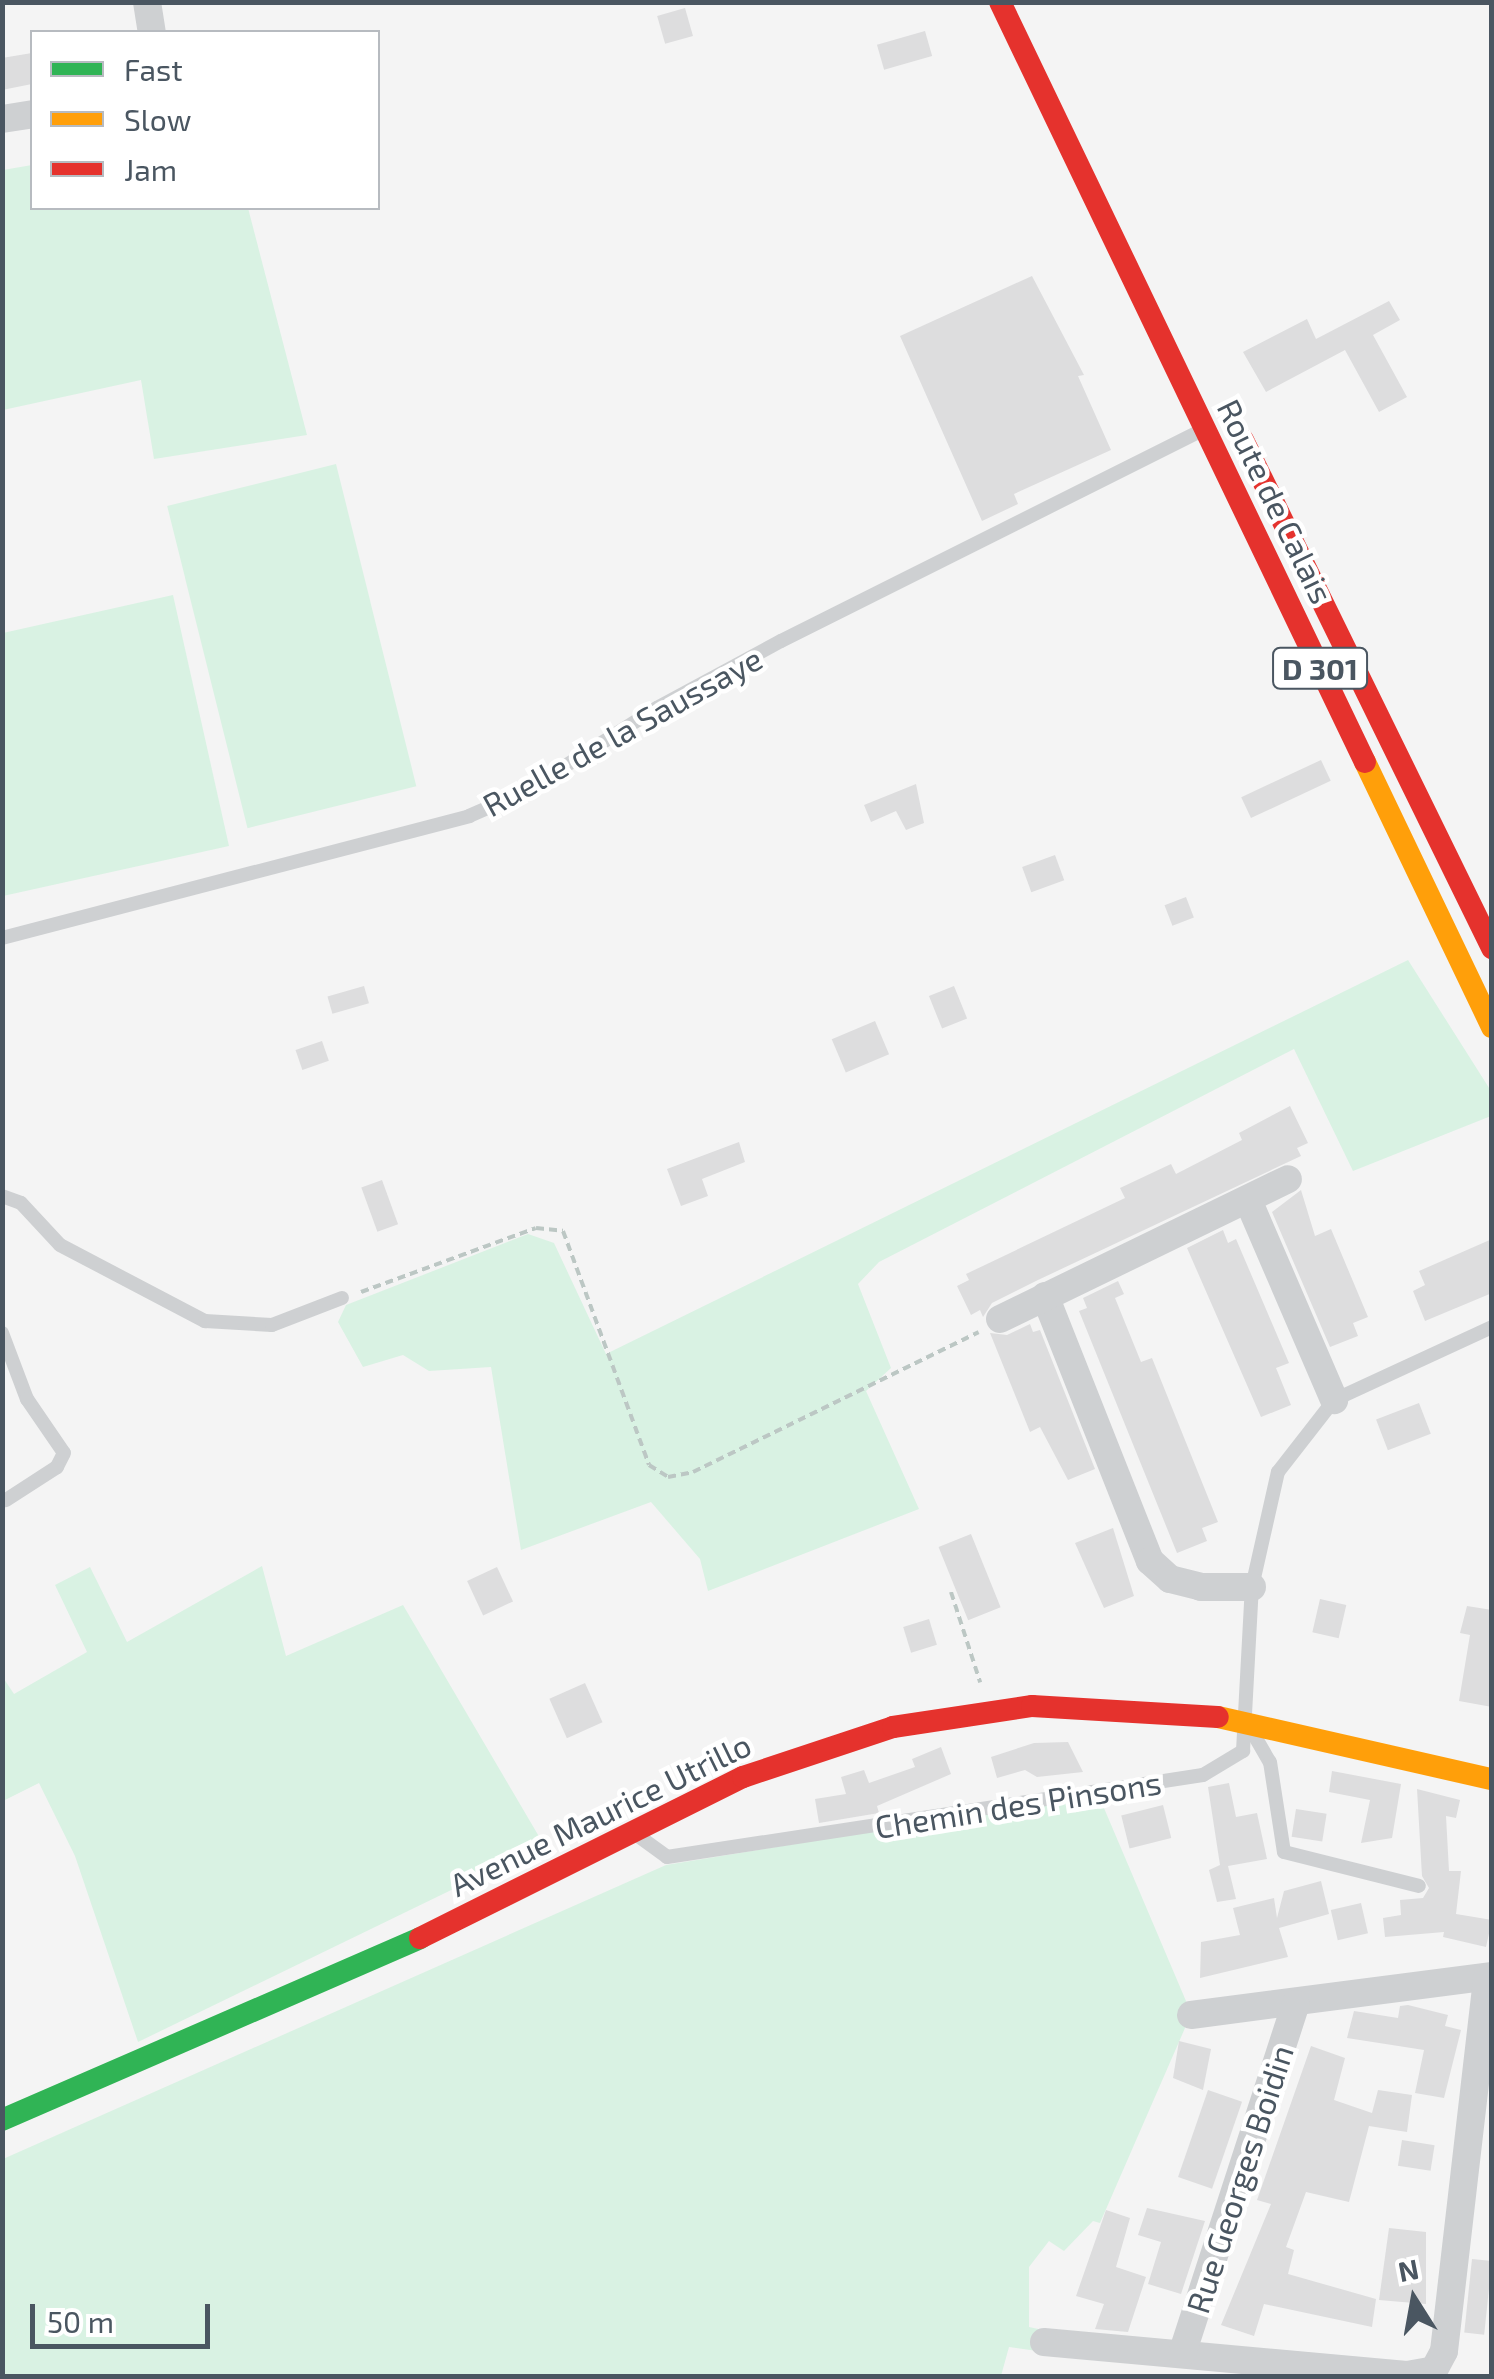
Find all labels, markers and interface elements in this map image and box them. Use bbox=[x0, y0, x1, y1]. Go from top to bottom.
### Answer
legend bbox=[30, 30, 380, 210]
text: Fast bbox=[124, 51, 183, 87]
text: Slow bbox=[124, 101, 191, 137]
text: Jam bbox=[124, 151, 177, 187]
street label: Route de Calais bbox=[1210, 393, 1342, 609]
street label: Ruelle de la Saussaye bbox=[476, 638, 768, 824]
road number: D 301 bbox=[1270, 643, 1370, 693]
street label: Avenue Maurice Utrillo bbox=[443, 1724, 757, 1904]
street label: Chemin des Pinsons bbox=[872, 1762, 1164, 1846]
street label: Rue Georges Boidin bbox=[1178, 2040, 1300, 2318]
north arrow bbox=[1364, 2249, 1464, 2349]
text: N bbox=[1395, 2251, 1421, 2288]
scale bar bbox=[35, 2284, 215, 2346]
text: 50 m bbox=[47, 2303, 114, 2339]

